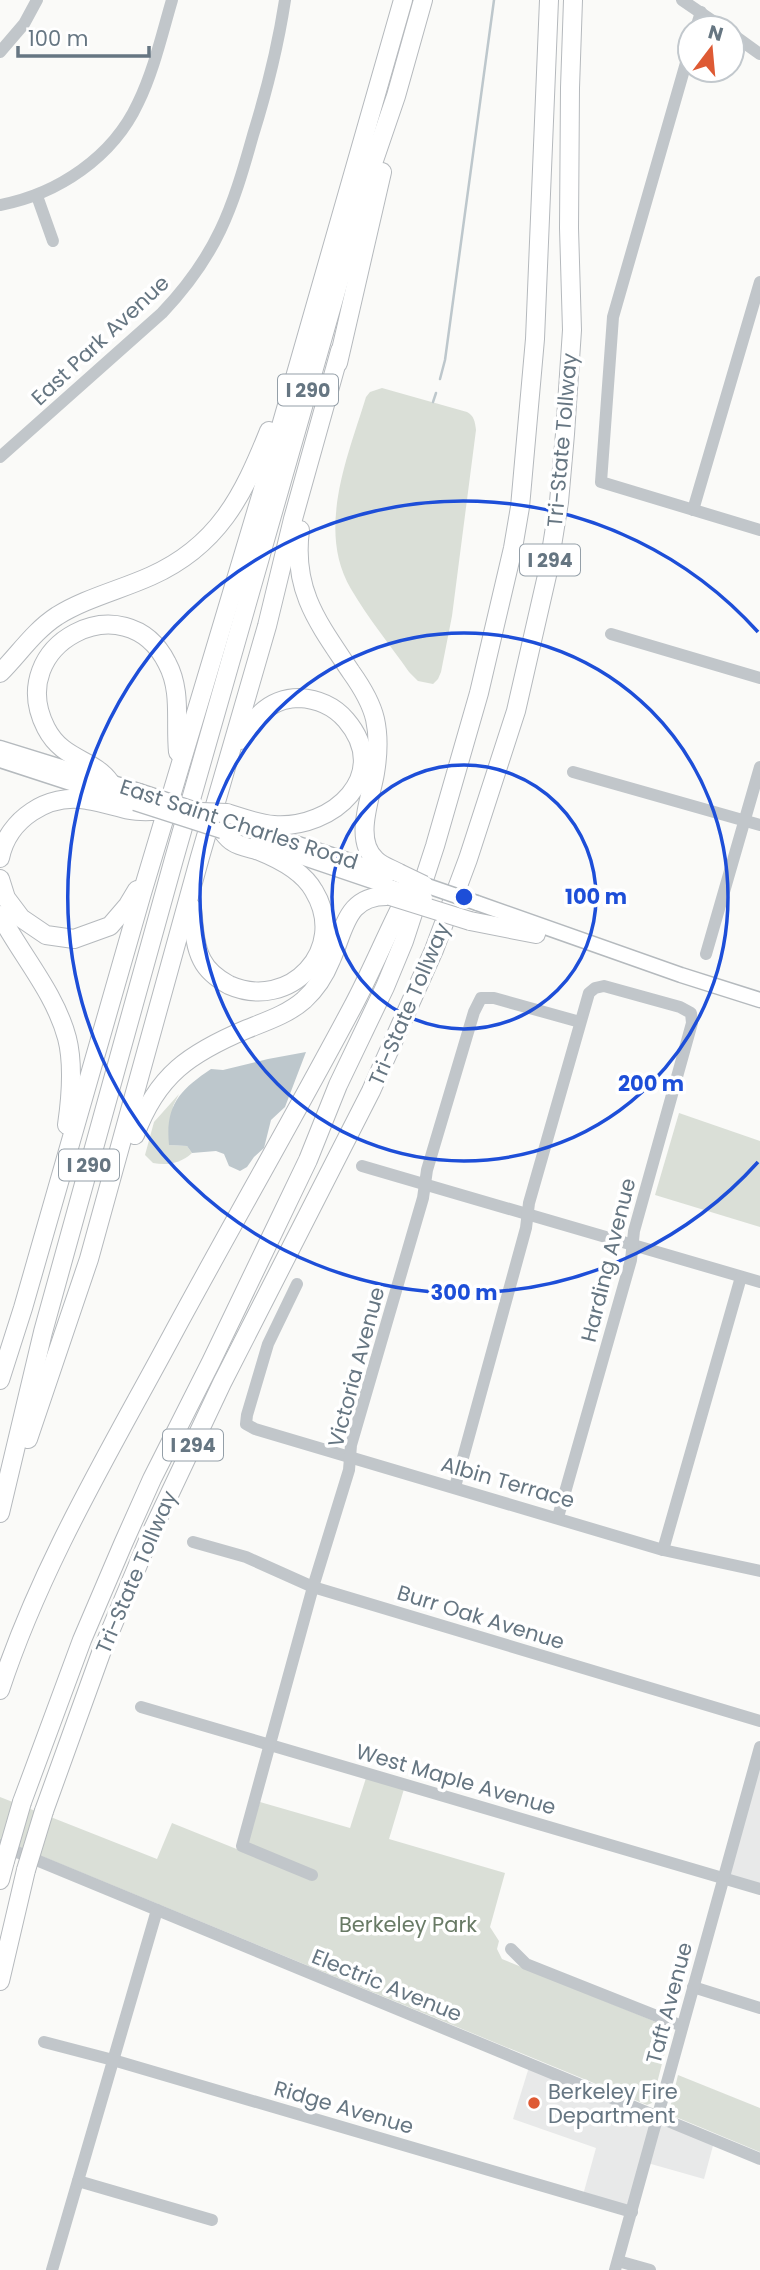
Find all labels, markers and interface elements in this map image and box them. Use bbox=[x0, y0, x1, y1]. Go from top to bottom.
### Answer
scale bar bbox=[18, 14, 149, 58]
north arrow bbox=[676, 14, 746, 84]
text: N bbox=[705, 18, 726, 48]
text: 100 m bbox=[28, 24, 88, 53]
street label: East Park Avenue bbox=[25, 268, 175, 412]
street label: Tri-State Tollway bbox=[540, 352, 584, 528]
road number: I 290 bbox=[278, 374, 338, 406]
road number: I 294 bbox=[520, 544, 580, 576]
street label: East Saint Charles Road bbox=[116, 772, 362, 876]
text: 100 m bbox=[565, 882, 627, 911]
centre of rings bbox=[452, 885, 476, 909]
street label: Tri-State Tollway bbox=[362, 918, 457, 1090]
text: 200 m bbox=[618, 1069, 684, 1098]
road number: I 290 bbox=[59, 1149, 119, 1180]
street label: Harding Avenue bbox=[574, 1175, 642, 1345]
text: 300 m bbox=[431, 1278, 497, 1307]
street label: Victoria Avenue bbox=[321, 1284, 391, 1450]
road number: I 294 bbox=[163, 1429, 223, 1460]
street label: Albin Terrace bbox=[438, 1449, 578, 1515]
street label: Tri-State Tollway bbox=[89, 1486, 184, 1658]
street label: Burr Oak Avenue bbox=[394, 1578, 568, 1656]
street label: West Maple Avenue bbox=[353, 1737, 559, 1821]
park label: Berkeley Park bbox=[339, 1910, 477, 1939]
street label: Taft Avenue bbox=[639, 1939, 699, 2067]
street label: Electric Avenue bbox=[308, 1942, 466, 2028]
street label: Ridge Avenue bbox=[271, 2073, 417, 2141]
place label: Berkeley Fire Department bbox=[548, 2077, 678, 2130]
marker: Berkeley Fire Department bbox=[526, 2095, 542, 2111]

